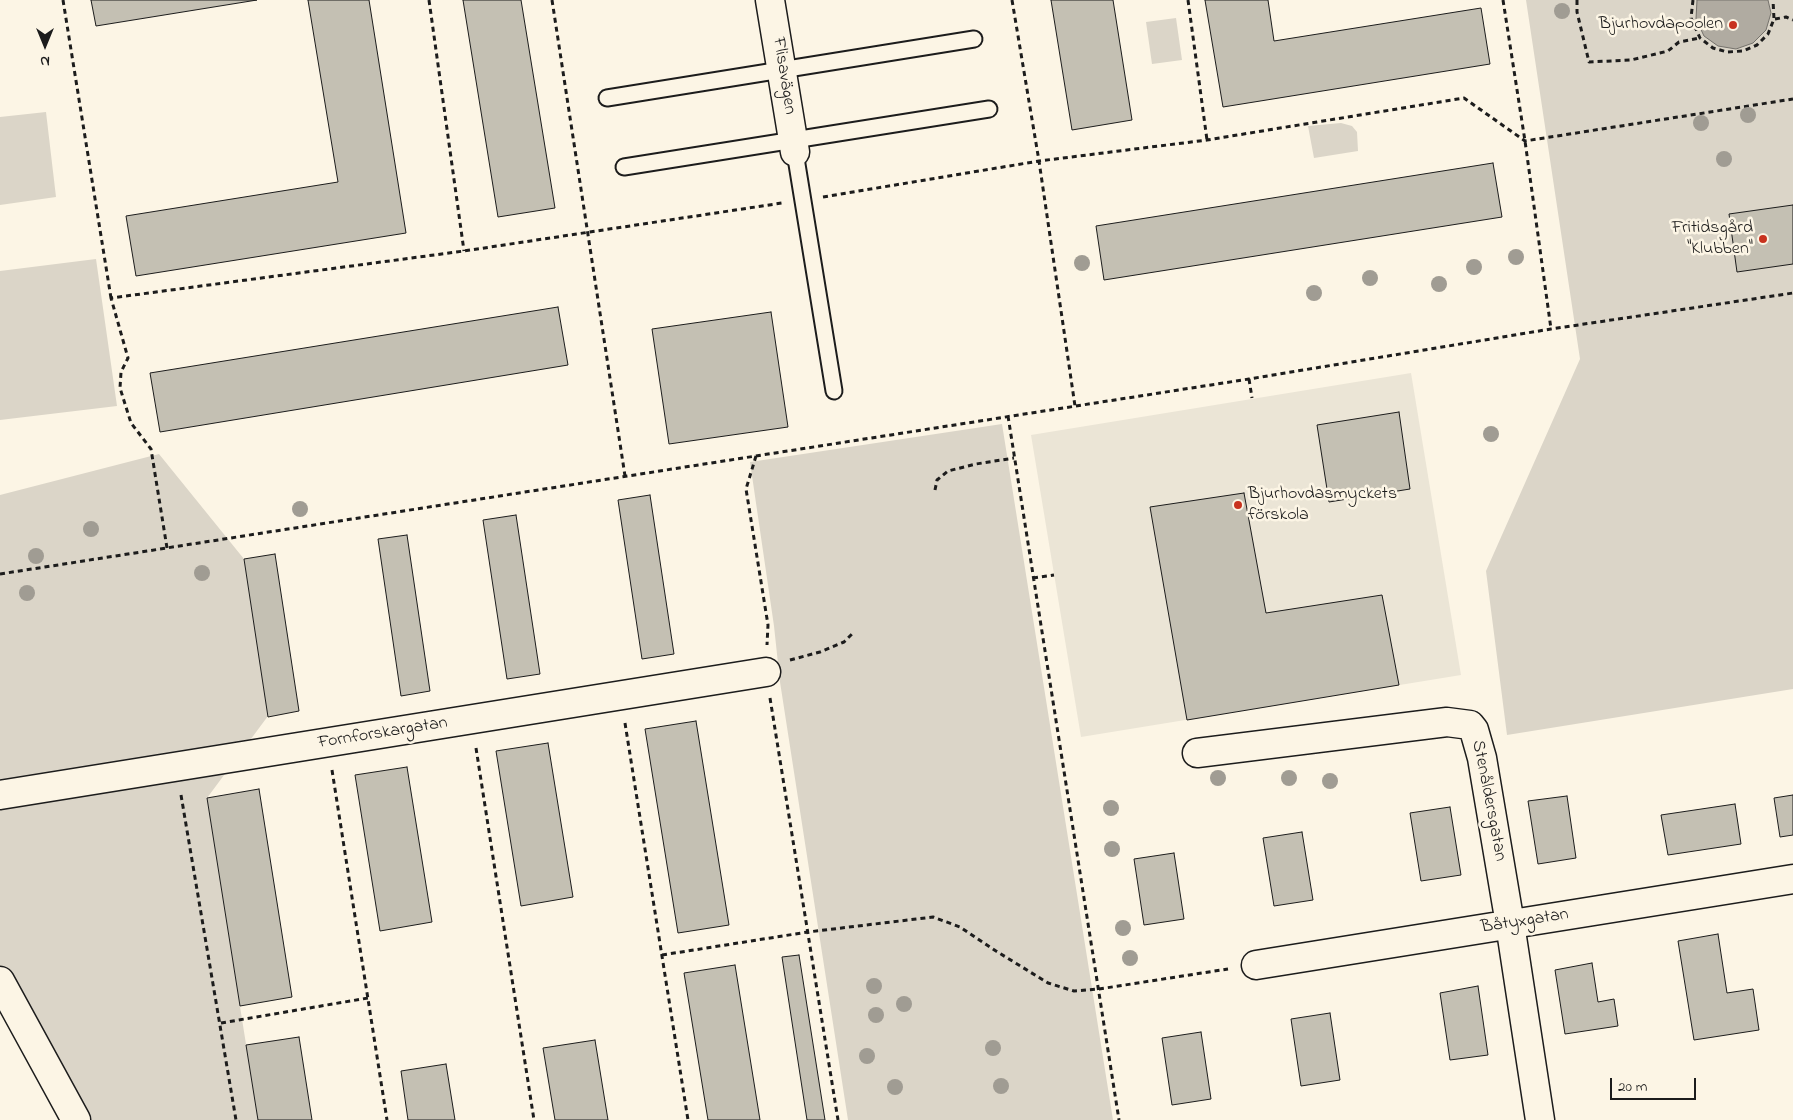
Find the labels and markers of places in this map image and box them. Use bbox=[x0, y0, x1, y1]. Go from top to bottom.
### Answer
place label: Bjurhovdapoolen bbox=[1599, 14, 1723, 36]
marker: Bjurhovdapoolen bbox=[1727, 19, 1739, 31]
place label: Fritidsgård "Klubben" bbox=[1672, 218, 1753, 260]
marker: Fritidsgård "Klubben" bbox=[1757, 233, 1769, 245]
place label: Bjurhovdasmyckets förskola bbox=[1248, 484, 1397, 526]
marker: Bjurhovdasmyckets förskola bbox=[1232, 499, 1244, 511]

